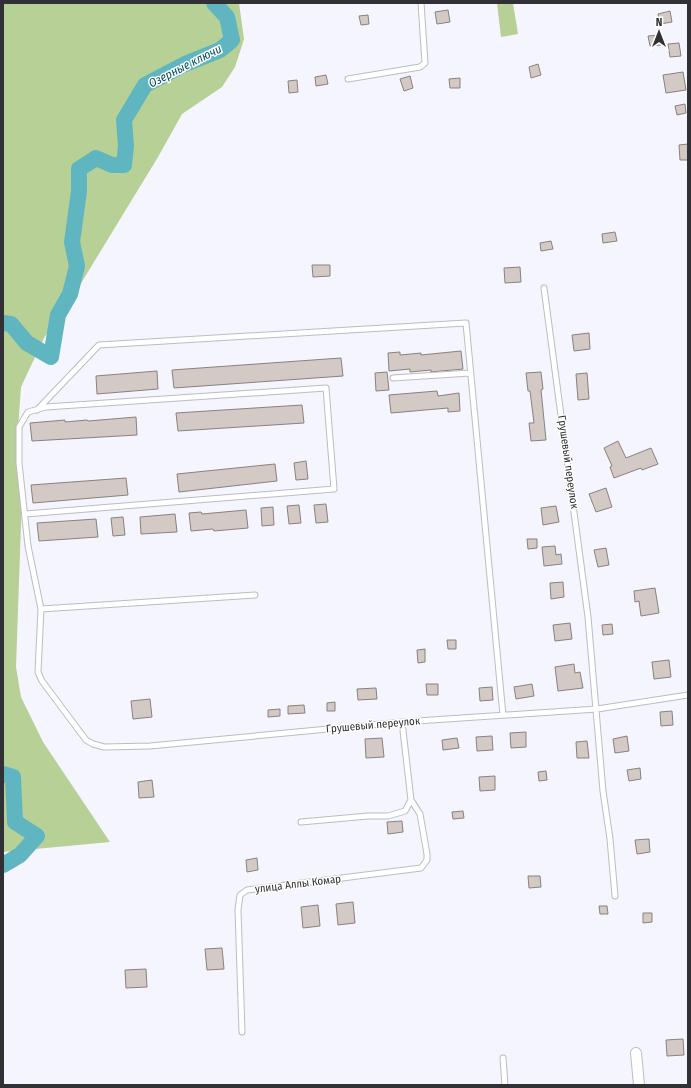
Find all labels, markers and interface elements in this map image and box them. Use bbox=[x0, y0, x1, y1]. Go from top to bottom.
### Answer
north arrow bbox=[639, 12, 679, 52]
text: N bbox=[656, 16, 662, 29]
water label: Озерные ключи bbox=[146, 42, 224, 90]
street label: Грушевый переулок bbox=[555, 414, 581, 510]
street label: Грушевый переулок bbox=[325, 714, 421, 736]
street label: улица Аллы Комар bbox=[254, 872, 342, 896]

